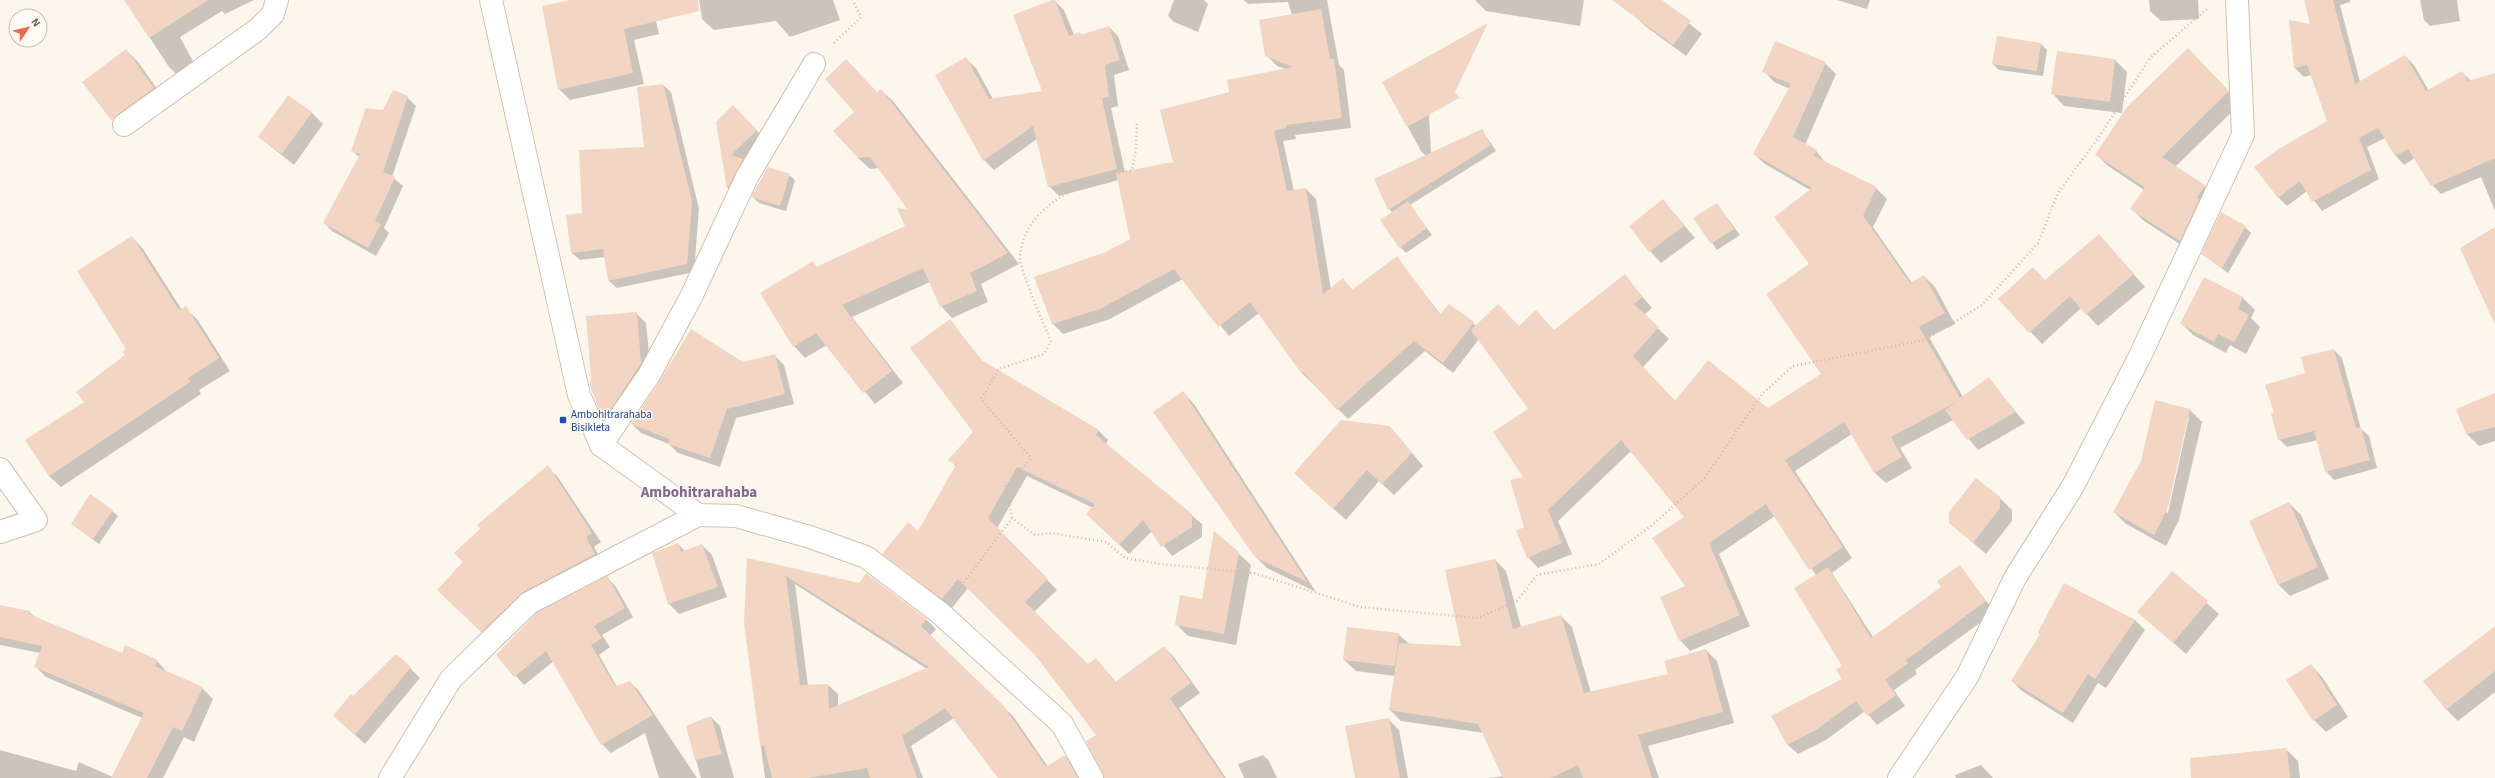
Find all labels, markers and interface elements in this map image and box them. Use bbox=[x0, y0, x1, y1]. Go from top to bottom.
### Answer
north arrow bbox=[8, 8, 48, 48]
text: N bbox=[28, 15, 44, 30]
place label: Ambohitrarahaba Bisikleta bbox=[571, 407, 652, 435]
marker: Ambohitrarahaba Bisikleta bbox=[558, 415, 568, 425]
district label: Ambohitrarahaba bbox=[640, 482, 757, 503]

